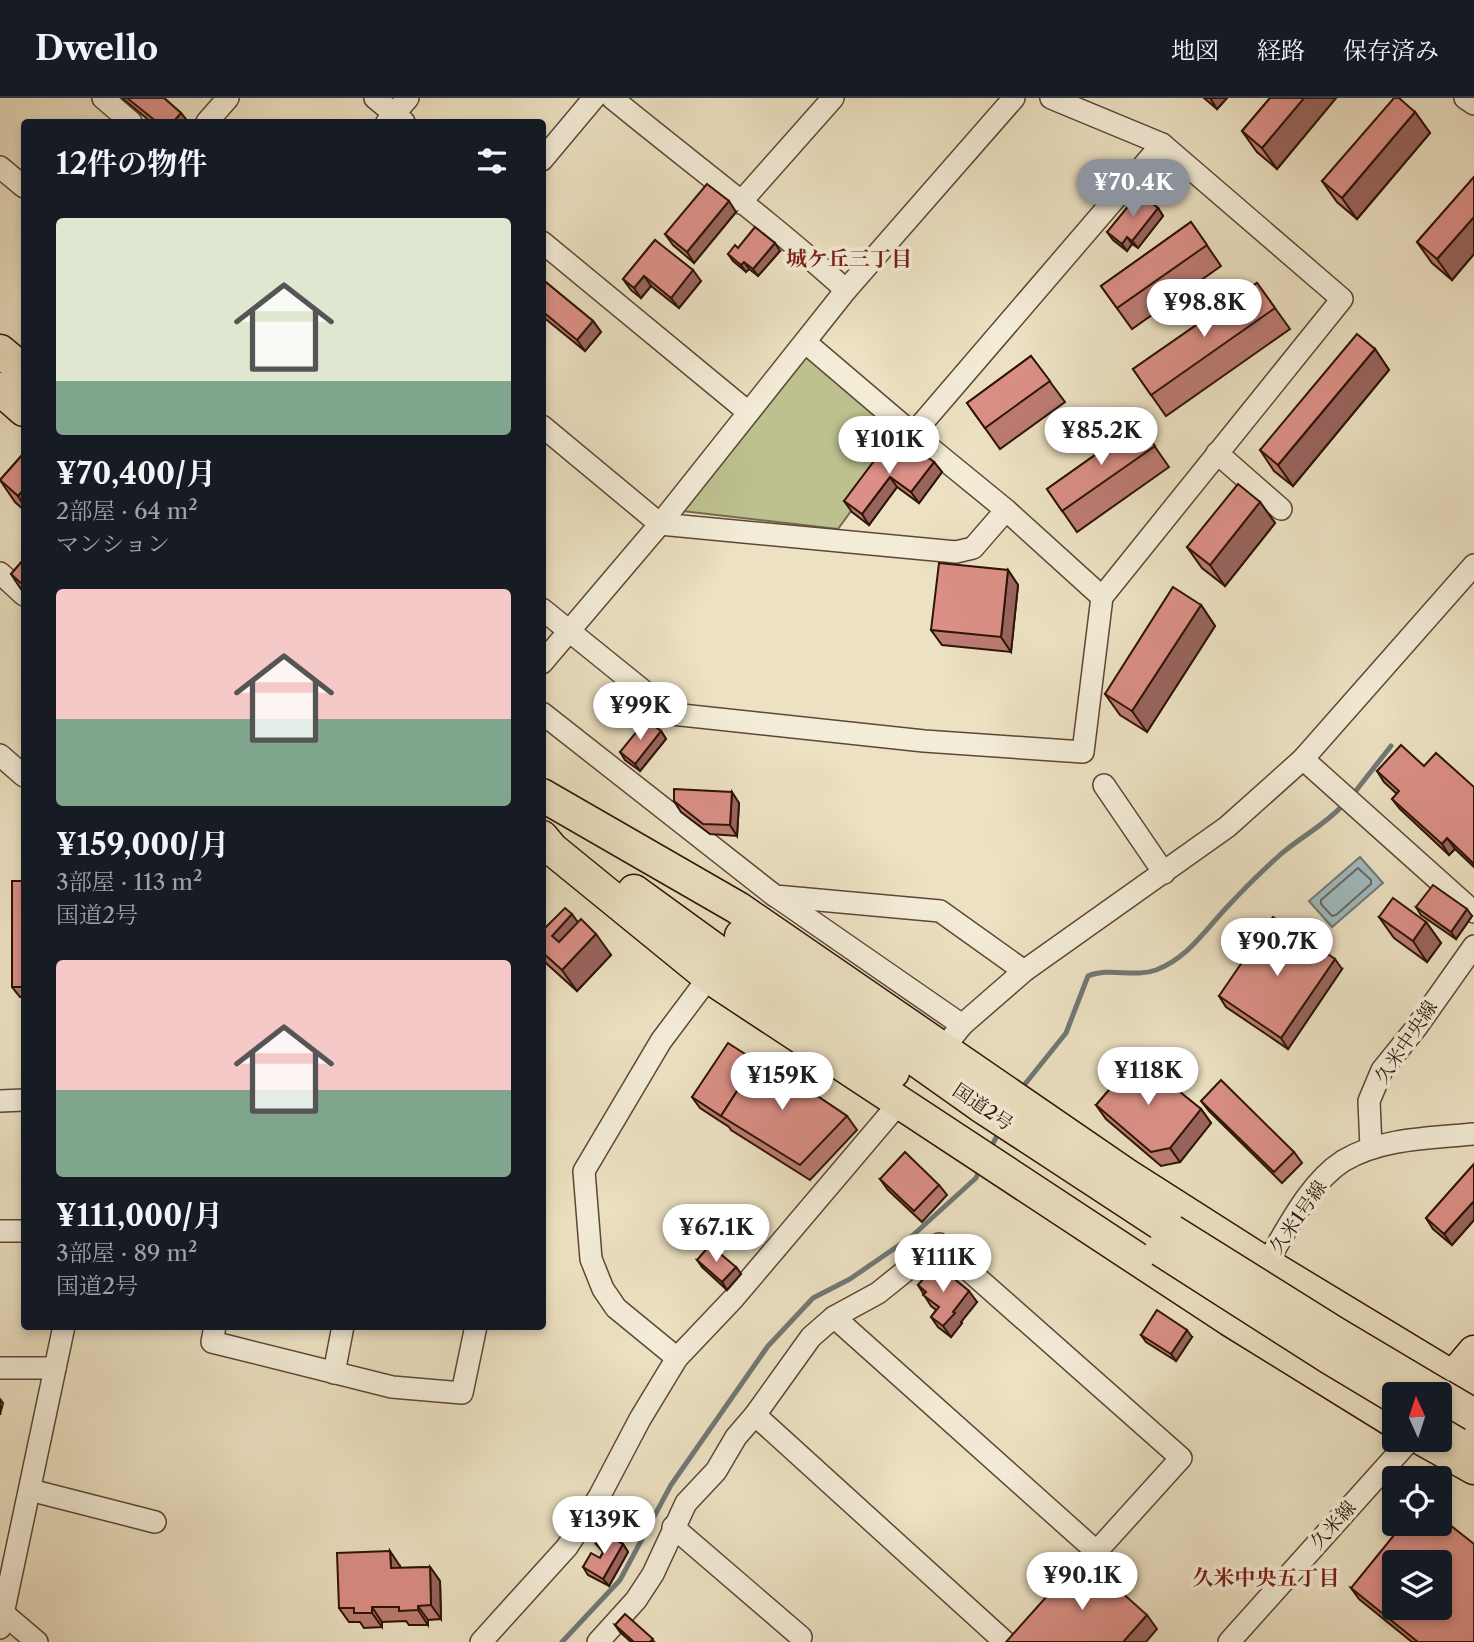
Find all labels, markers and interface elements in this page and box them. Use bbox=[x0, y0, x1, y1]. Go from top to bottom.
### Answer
text: Dwello bbox=[35, 28, 158, 69]
text: 地図 bbox=[1171, 36, 1219, 65]
text: 経路 bbox=[1257, 36, 1305, 65]
text: 保存済み bbox=[1343, 36, 1439, 65]
icon: filters bbox=[473, 142, 511, 180]
text: 12件の物件 bbox=[56, 145, 207, 182]
pin: ¥70.4K bbox=[1076, 159, 1190, 219]
text: ¥70.4K bbox=[1093, 168, 1173, 196]
district label: 城ケ丘三丁目 bbox=[786, 246, 912, 271]
icon: home bbox=[221, 264, 347, 390]
pin: ¥98.8K bbox=[1147, 280, 1261, 339]
text: ¥98.8K bbox=[1163, 288, 1245, 316]
pin: ¥85.2K bbox=[1044, 408, 1158, 467]
pin: ¥101K bbox=[840, 416, 938, 476]
text: ¥85.2K bbox=[1061, 416, 1141, 444]
text: ¥101K bbox=[854, 425, 924, 453]
text: ¥70,400/月 bbox=[56, 455, 216, 492]
text: 2部屋 · 64 m² bbox=[56, 497, 198, 525]
text: マンション bbox=[56, 530, 170, 558]
icon: home bbox=[221, 635, 347, 761]
pin: ¥99K bbox=[599, 682, 681, 742]
text: ¥99K bbox=[609, 691, 671, 719]
text: ¥159,000/月 bbox=[56, 826, 229, 863]
text: 3部屋 · 113 m² bbox=[56, 868, 202, 896]
text: 国道2号 bbox=[56, 901, 138, 929]
pin: ¥90.7K bbox=[1220, 918, 1334, 978]
text: ¥90.7K bbox=[1237, 927, 1317, 955]
street label: 久米中央線 bbox=[1370, 996, 1442, 1088]
icon: home bbox=[221, 1006, 347, 1132]
pin: ¥118K bbox=[1099, 1048, 1197, 1107]
pin: ¥159K bbox=[733, 1052, 831, 1112]
text: ¥118K bbox=[1114, 1056, 1183, 1084]
text: ¥159K bbox=[747, 1061, 817, 1089]
street label: 国道2号 bbox=[948, 1078, 1018, 1136]
street label: 久米1号線 bbox=[1264, 1176, 1332, 1258]
text: ¥111,000/月 bbox=[56, 1197, 223, 1234]
pin: ¥67.1K bbox=[659, 1204, 773, 1264]
text: ¥67.1K bbox=[678, 1213, 754, 1241]
pin: ¥111K bbox=[894, 1234, 992, 1294]
text: 3部屋 · 89 m² bbox=[56, 1239, 197, 1267]
text: ¥111K bbox=[910, 1243, 976, 1271]
text: 国道2号 bbox=[56, 1272, 138, 1300]
north arrow bbox=[1382, 1382, 1452, 1452]
map controls bbox=[1382, 1382, 1452, 1620]
button: locate bbox=[1382, 1466, 1452, 1536]
pin: ¥139K bbox=[555, 1496, 653, 1556]
street label: 久米線 bbox=[1305, 1496, 1361, 1554]
text: ¥139K bbox=[568, 1505, 640, 1533]
button: layers bbox=[1382, 1550, 1452, 1620]
pin: ¥90.1K bbox=[1025, 1552, 1139, 1612]
text: ¥90.1K bbox=[1043, 1561, 1121, 1589]
district label: 久米中央五丁目 bbox=[1193, 1565, 1340, 1590]

